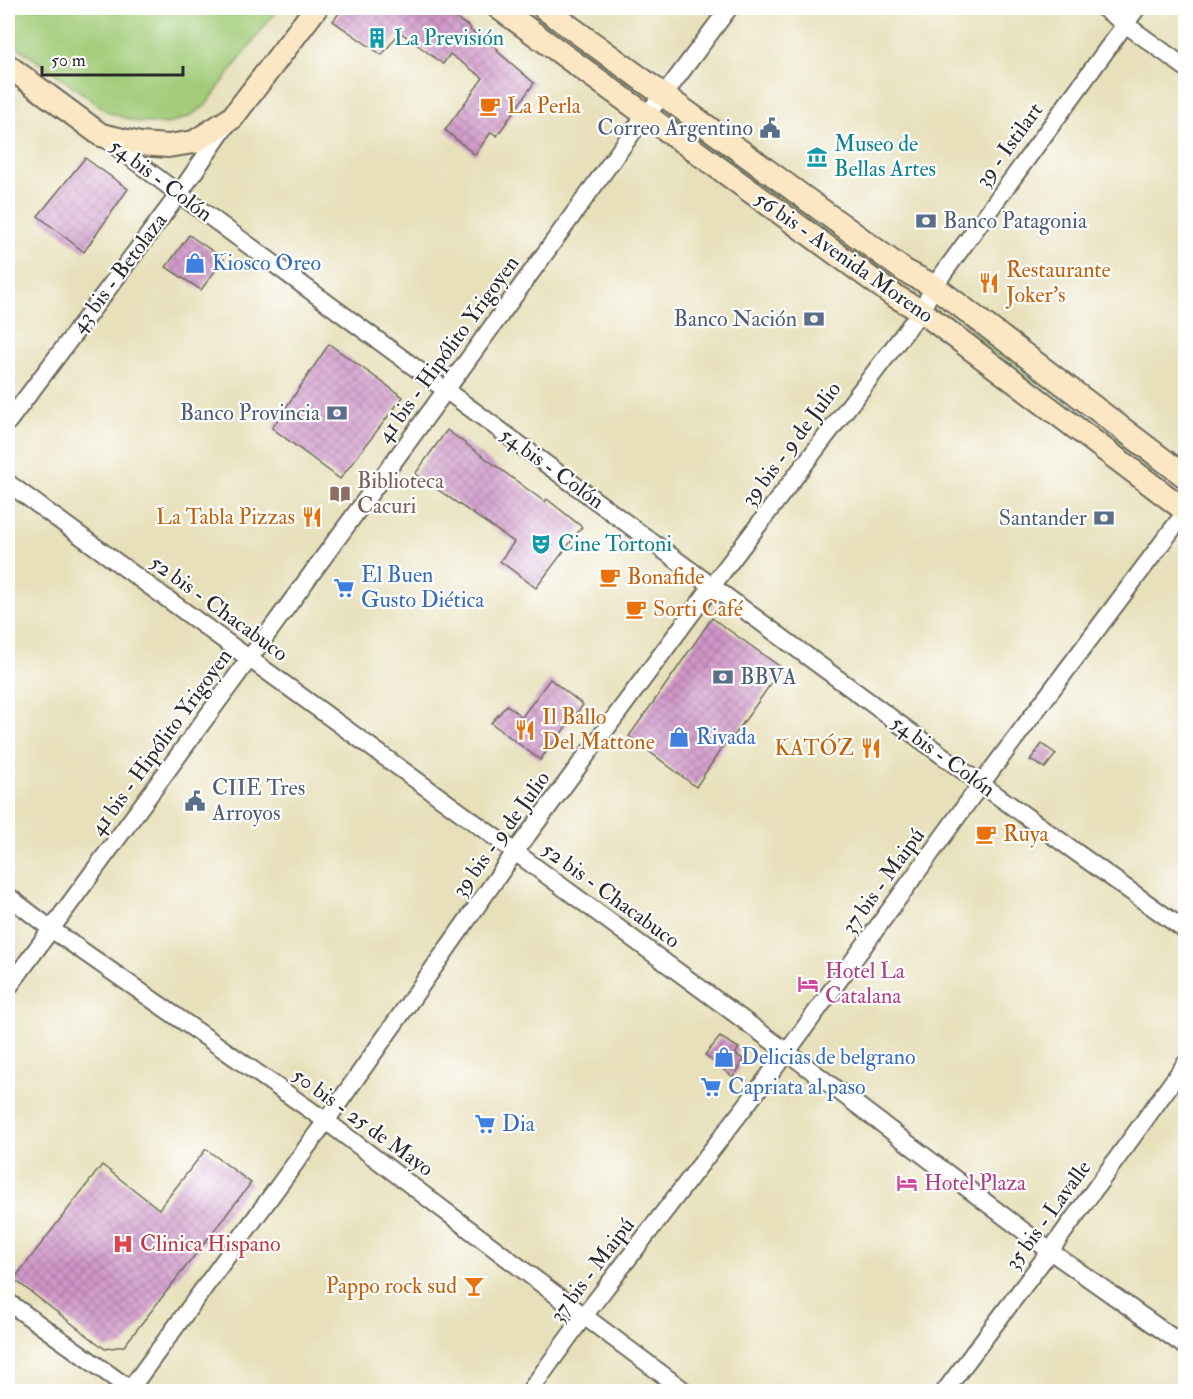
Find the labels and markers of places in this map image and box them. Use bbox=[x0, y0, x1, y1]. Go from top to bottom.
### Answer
place label: La Previsión bbox=[394, 24, 504, 52]
building icon: La Previsión bbox=[365, 26, 389, 50]
place label: La Perla bbox=[507, 92, 582, 120]
cafe icon: La Perla bbox=[478, 94, 502, 118]
place label: Correo Argentino bbox=[597, 114, 753, 142]
public building icon: Correo Argentino bbox=[758, 116, 782, 140]
place label: Museo de Bellas Artes bbox=[834, 130, 936, 183]
museum icon: Museo de Bellas Artes bbox=[805, 145, 829, 169]
place label: Banco Patagonia bbox=[943, 207, 1088, 235]
bank icon: Banco Patagonia bbox=[914, 209, 938, 233]
place label: Kiosco Oreo bbox=[212, 249, 321, 277]
shop icon: Kiosco Oreo bbox=[183, 251, 207, 275]
place label: Restaurante Joker's bbox=[1005, 256, 1111, 309]
restaurant icon: Restaurante Joker's bbox=[977, 271, 1001, 295]
place label: Banco Nación bbox=[673, 305, 797, 333]
bank icon: Banco Nación bbox=[802, 307, 826, 331]
place label: Banco Provincia bbox=[180, 399, 321, 427]
bank icon: Banco Provincia bbox=[325, 401, 349, 425]
place label: Biblioteca Cacuri bbox=[357, 467, 445, 520]
library icon: Biblioteca Cacuri bbox=[328, 482, 352, 506]
place label: La Tabla Pizzas bbox=[156, 503, 295, 531]
place label: Santander bbox=[999, 504, 1088, 532]
restaurant icon: La Tabla Pizzas bbox=[300, 505, 324, 529]
bank icon: Santander bbox=[1092, 506, 1116, 530]
place label: Cine Tortoni bbox=[558, 530, 672, 558]
theatre icon: Cine Tortoni bbox=[529, 532, 553, 556]
place label: El Buen Gusto Diética bbox=[361, 561, 485, 614]
place label: Bonafide bbox=[627, 563, 705, 591]
cafe icon: Bonafide bbox=[598, 565, 622, 589]
supermarket icon: El Buen Gusto Diética bbox=[332, 576, 356, 600]
place label: Sorti Café bbox=[653, 595, 744, 623]
cafe icon: Sorti Café bbox=[624, 597, 648, 621]
place label: BBVA bbox=[740, 663, 797, 691]
bank icon: BBVA bbox=[711, 665, 735, 689]
place label: Il Ballo Del Mattone bbox=[542, 703, 655, 756]
restaurant icon: Il Ballo Del Mattone bbox=[513, 718, 537, 742]
place label: Rivada bbox=[696, 723, 757, 751]
shop icon: Rivada bbox=[667, 725, 691, 749]
place label: KATÓZ bbox=[775, 733, 854, 762]
restaurant icon: KATÓZ bbox=[859, 736, 883, 760]
place label: CIIE Tres Arroyos bbox=[211, 774, 305, 827]
public building icon: CIIE Tres Arroyos bbox=[183, 789, 207, 813]
place label: Ruya bbox=[1003, 820, 1050, 848]
cafe icon: Ruya bbox=[974, 822, 998, 846]
place label: Hotel La Catalana bbox=[825, 957, 906, 1010]
hotel icon: Hotel La Catalana bbox=[796, 972, 820, 996]
place label: Delicias de belgrano bbox=[741, 1043, 916, 1071]
shop icon: Delicias de belgrano bbox=[712, 1045, 736, 1069]
place label: Capriata al paso bbox=[728, 1073, 866, 1102]
supermarket icon: Capriata al paso bbox=[699, 1075, 723, 1099]
place label: Dia bbox=[502, 1110, 536, 1138]
supermarket icon: Dia bbox=[473, 1112, 497, 1136]
place label: Hotel Plaza bbox=[924, 1169, 1027, 1197]
hotel icon: Hotel Plaza bbox=[895, 1171, 919, 1195]
place label: Clinica Hispano bbox=[140, 1230, 281, 1259]
hospital icon: Clinica Hispano bbox=[111, 1232, 135, 1256]
place label: Pappo rock sud bbox=[326, 1272, 457, 1301]
bar icon: Pappo rock sud bbox=[462, 1274, 486, 1298]

